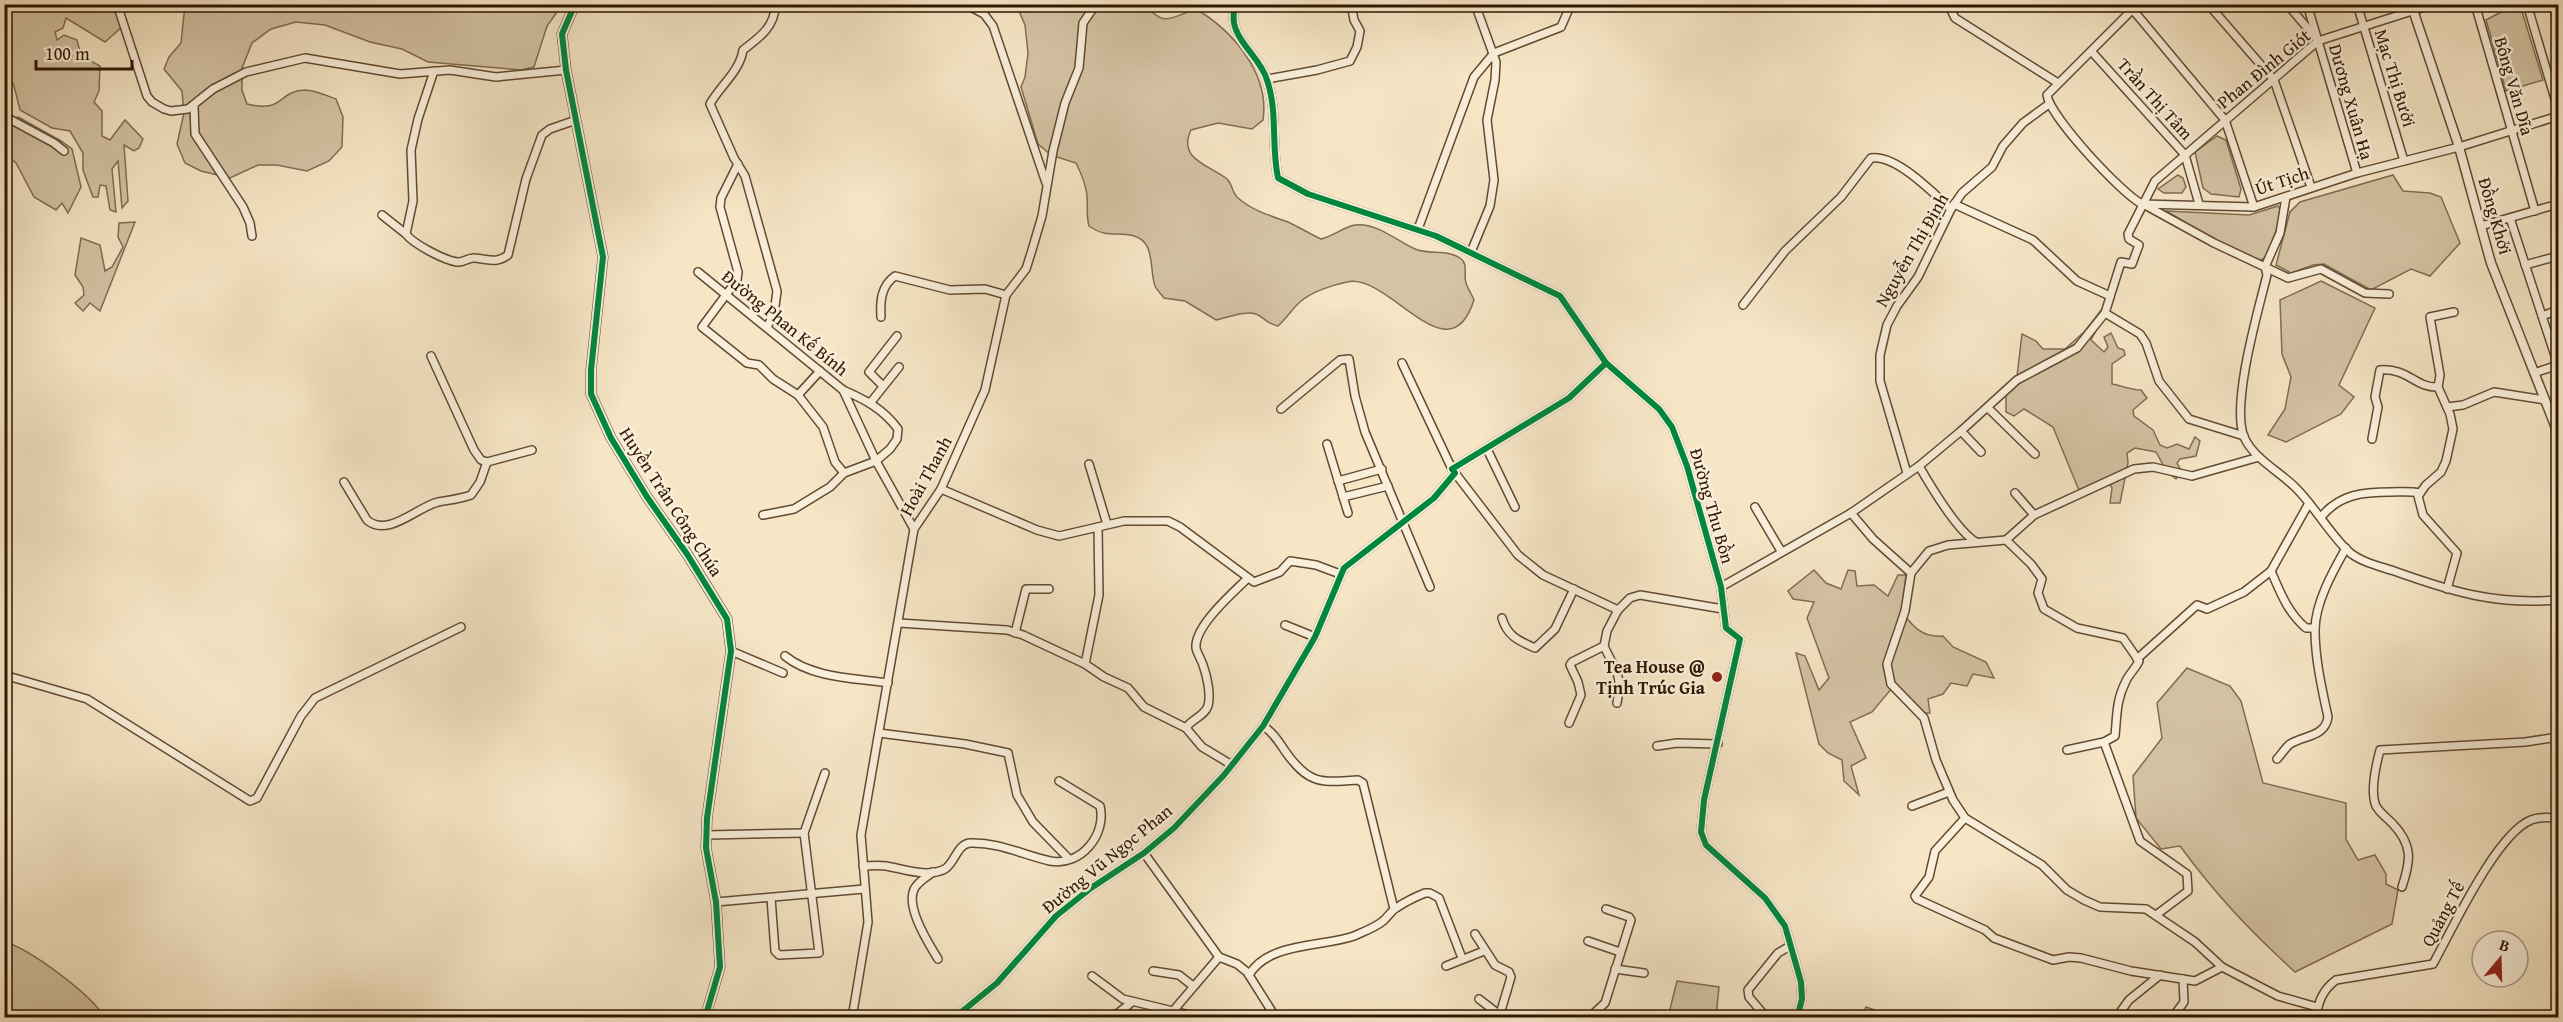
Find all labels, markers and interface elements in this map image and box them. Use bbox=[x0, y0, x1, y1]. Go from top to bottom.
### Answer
street label: Phan Đình Giót bbox=[2211, 22, 2317, 115]
street label: Mạc Thị Bưởi bbox=[2368, 26, 2423, 130]
scale bar bbox=[36, 33, 132, 71]
street label: Bông Văn Dĩa bbox=[2488, 33, 2542, 139]
text: 100 m bbox=[45, 40, 90, 67]
street label: Dương Xuân Hạ bbox=[2322, 41, 2381, 163]
street label: Trần Thị Tâm bbox=[2111, 52, 2200, 146]
street label: Út Tịch bbox=[2251, 159, 2312, 202]
street label: Đồng Khởi bbox=[2472, 174, 2519, 258]
street label: Nguyễn Thị Định bbox=[1868, 188, 1955, 312]
street label: Đường Phan Kế Bính bbox=[716, 263, 855, 382]
street label: Huyền Trân Công Chúa bbox=[613, 422, 730, 582]
street label: Hoài Thanh bbox=[893, 431, 959, 521]
street label: Đường Thu Bồn bbox=[1683, 445, 1742, 567]
place label: Tea House @ Tịnh Trúc Gia bbox=[1596, 653, 1706, 701]
marker: Tea House @ Tịnh Trúc Gia bbox=[1710, 670, 1724, 684]
street label: Đường Vũ Ngọc Phan bbox=[1036, 797, 1178, 920]
street label: Quảng Tế bbox=[2414, 876, 2471, 951]
north arrow bbox=[2470, 929, 2530, 989]
text: B bbox=[2496, 932, 2514, 958]

